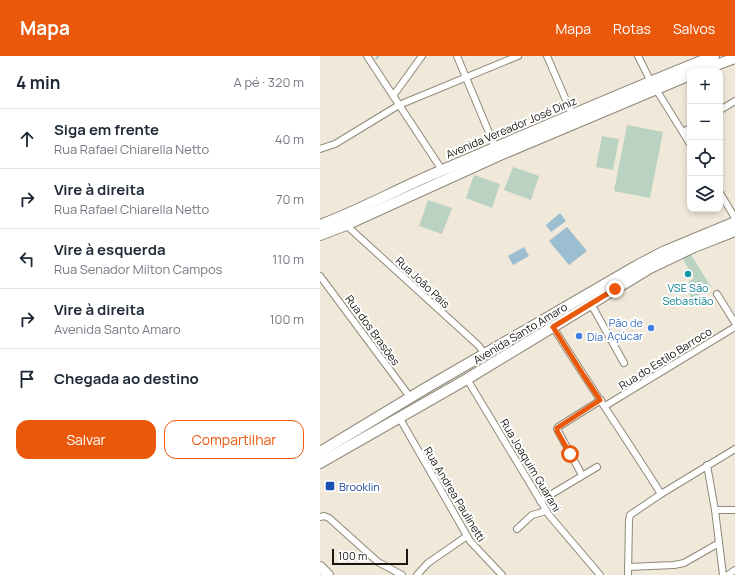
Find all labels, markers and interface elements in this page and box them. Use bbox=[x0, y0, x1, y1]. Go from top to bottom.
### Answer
text: Mapa bbox=[20, 15, 70, 41]
text: Mapa bbox=[555, 19, 591, 38]
text: Rotas bbox=[613, 19, 651, 38]
text: Salvos bbox=[673, 19, 715, 38]
map controls bbox=[687, 68, 723, 212]
button: + bbox=[687, 68, 723, 104]
text: 4 min bbox=[16, 71, 60, 94]
text: A pé · 320 m bbox=[234, 73, 304, 91]
street label: Avenida Vereador José Diniz bbox=[443, 93, 579, 161]
button: − bbox=[687, 104, 723, 140]
text: Siga em frente bbox=[54, 119, 159, 140]
icon: ahead bbox=[16, 128, 38, 150]
text: 40 m bbox=[275, 130, 304, 148]
text: Rua Rafael Chiarella Netto bbox=[54, 140, 209, 158]
button: locate bbox=[687, 140, 723, 176]
button: layers bbox=[687, 176, 723, 212]
text: Vire à direita bbox=[54, 179, 145, 200]
icon: right bbox=[16, 188, 38, 210]
text: 70 m bbox=[276, 190, 304, 208]
text: Rua Rafael Chiarella Netto bbox=[54, 200, 209, 218]
text: Vire à esquerda bbox=[54, 239, 166, 260]
icon: left bbox=[16, 248, 38, 270]
text: 110 m bbox=[272, 250, 304, 268]
street label: Rua João Pais bbox=[393, 253, 454, 311]
text: Rua Senador Milton Campos bbox=[54, 260, 222, 278]
marker: VSE São Sebastião bbox=[683, 269, 693, 279]
route end bbox=[606, 280, 624, 298]
place label: VSE São Sebastião bbox=[662, 280, 714, 308]
street label: Rua dos Brasões bbox=[342, 292, 404, 368]
text: Vire à direita bbox=[54, 299, 145, 320]
street label: Avenida Santo Amaro bbox=[470, 299, 570, 367]
icon: right bbox=[16, 308, 38, 330]
text: 100 m bbox=[269, 310, 304, 328]
place label: Pão de Açúcar bbox=[607, 315, 644, 343]
text: Avenida Santo Amaro bbox=[54, 320, 181, 338]
street label: Rua do Estilo Barroco bbox=[616, 323, 715, 393]
marker: Pão de Açúcar bbox=[646, 323, 656, 333]
place label: Dia bbox=[587, 329, 603, 344]
marker: Dia bbox=[574, 331, 584, 341]
icon: arrive bbox=[16, 368, 38, 390]
text: Chegada ao destino bbox=[54, 368, 199, 389]
street label: Rua Joaquim Guarani bbox=[497, 416, 565, 514]
button: Salvar bbox=[16, 420, 156, 459]
button: Compartilhar bbox=[164, 420, 304, 459]
street label: Rua Andrea Paulinetti bbox=[421, 444, 489, 544]
route start bbox=[561, 445, 579, 463]
place label: Brooklin bbox=[339, 479, 380, 494]
marker: Brooklin bbox=[324, 480, 336, 492]
scale bar bbox=[332, 547, 408, 566]
text: 100 m bbox=[338, 548, 367, 563]

